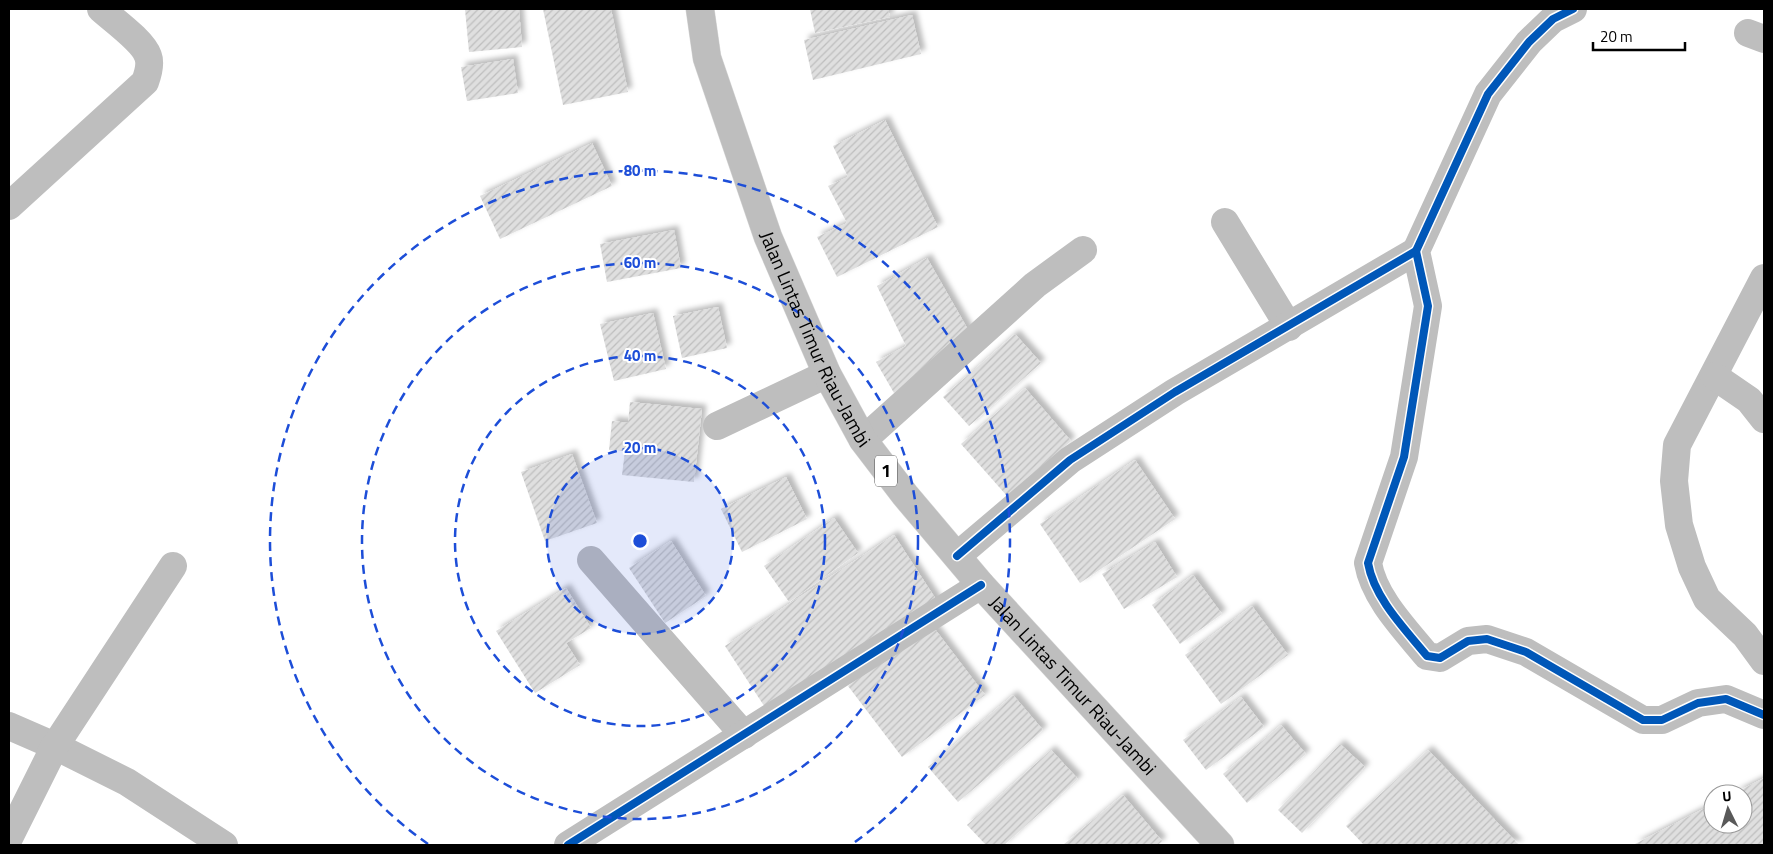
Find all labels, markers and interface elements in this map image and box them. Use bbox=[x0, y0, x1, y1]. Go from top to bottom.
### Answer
scale bar bbox=[1593, 20, 1686, 52]
text: 20 m bbox=[1600, 25, 1633, 48]
text: 80 m bbox=[624, 159, 656, 182]
street label: Jalan Lintas Timur Riau-Jambi bbox=[753, 227, 878, 453]
text: 60 m bbox=[624, 251, 656, 274]
text: 40 m bbox=[624, 344, 656, 367]
text: 20 m bbox=[624, 436, 656, 459]
road number: 1 bbox=[875, 456, 897, 486]
centre of rings bbox=[631, 532, 649, 550]
street label: Jalan Lintas Timur Riau-Jambi bbox=[983, 588, 1164, 781]
north arrow bbox=[1703, 784, 1753, 834]
text: U bbox=[1721, 785, 1732, 806]

